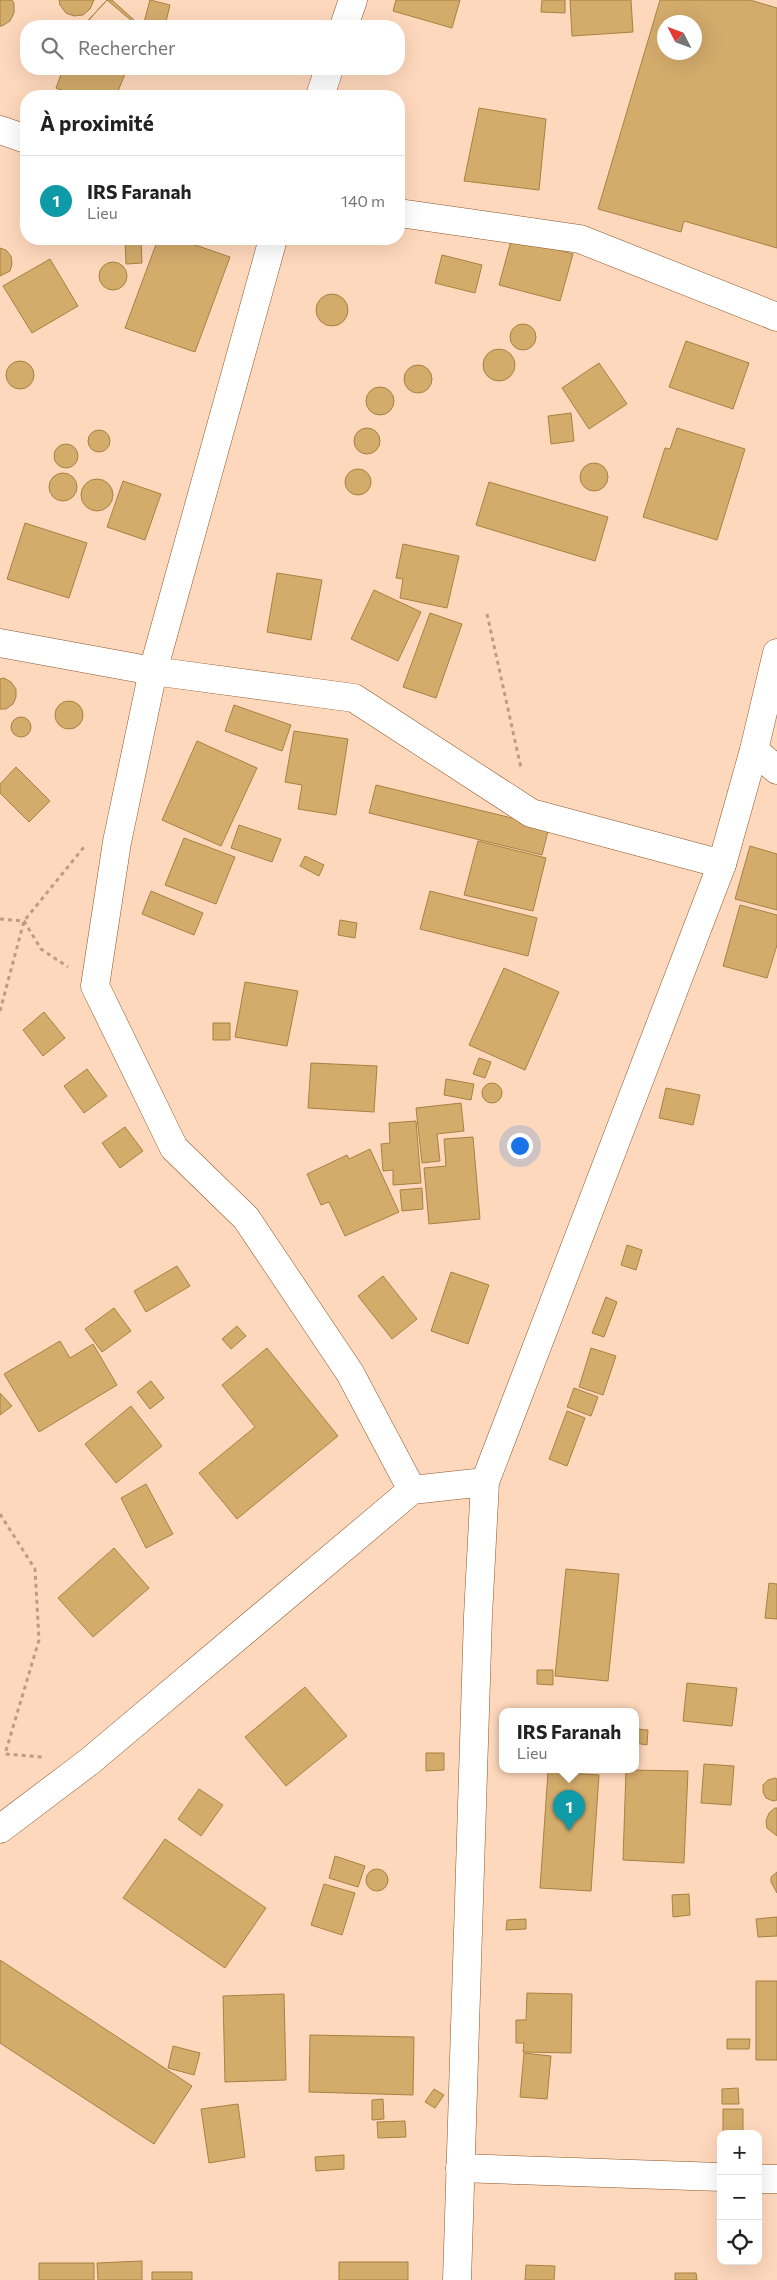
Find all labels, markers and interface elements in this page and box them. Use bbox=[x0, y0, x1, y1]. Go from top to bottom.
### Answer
north arrow bbox=[657, 15, 702, 60]
search box bbox=[20, 20, 405, 75]
icon: search bbox=[38, 34, 66, 62]
text: Rechercher bbox=[78, 36, 176, 59]
text: À proximité bbox=[40, 110, 154, 135]
text: IRS Faranah bbox=[87, 180, 191, 203]
text: 1 bbox=[52, 191, 60, 210]
text: 140 m bbox=[341, 191, 385, 210]
text: Lieu bbox=[87, 203, 118, 222]
your location bbox=[507, 1133, 533, 1159]
popup bbox=[499, 1708, 639, 1773]
text: IRS Faranah bbox=[517, 1720, 621, 1743]
text: Lieu bbox=[517, 1743, 547, 1762]
pin: 1 bbox=[553, 1790, 585, 1831]
map controls bbox=[717, 2130, 762, 2265]
button: + bbox=[717, 2130, 762, 2175]
button: − bbox=[717, 2175, 762, 2220]
button: locate bbox=[717, 2220, 762, 2265]

